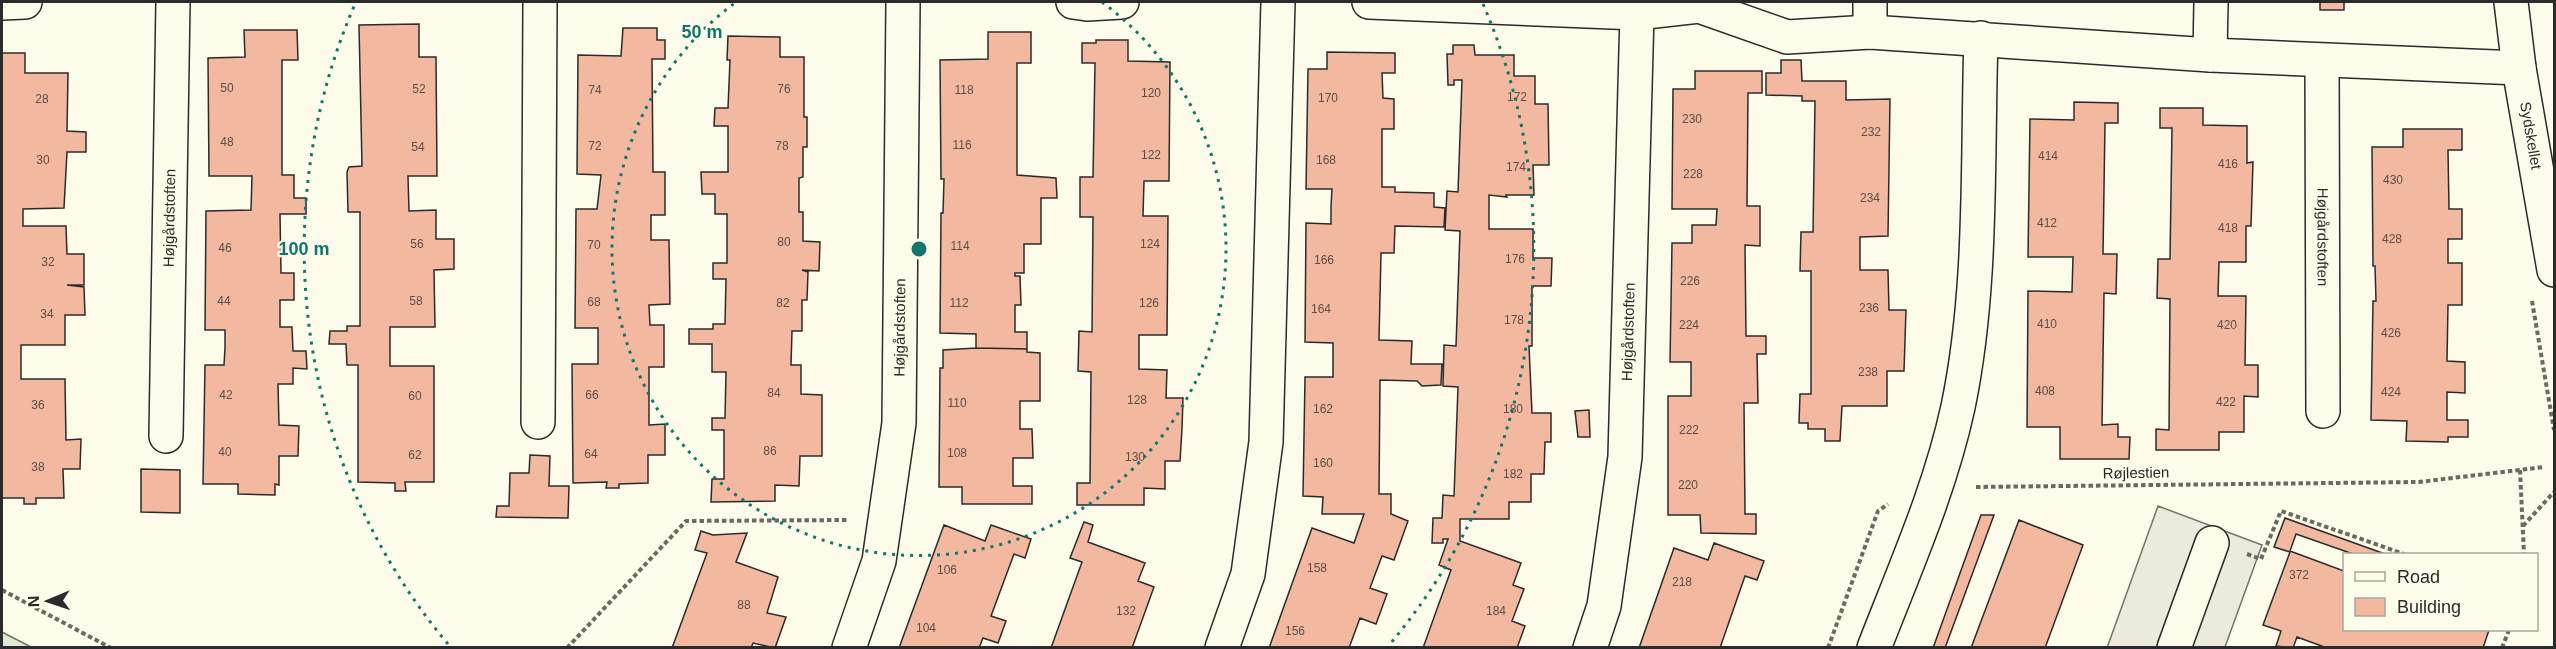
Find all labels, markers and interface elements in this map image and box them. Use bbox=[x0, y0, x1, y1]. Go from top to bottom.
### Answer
text: 50 m bbox=[681, 22, 723, 42]
house number: 50 bbox=[220, 81, 234, 95]
house number: 52 bbox=[412, 82, 426, 96]
house number: 76 bbox=[777, 82, 791, 96]
house number: 74 bbox=[588, 83, 602, 97]
house number: 118 bbox=[954, 83, 974, 97]
house number: 120 bbox=[1141, 86, 1161, 100]
house number: 172 bbox=[1507, 90, 1527, 104]
house number: 170 bbox=[1318, 91, 1338, 105]
house number: 28 bbox=[35, 92, 49, 106]
street label: Sydskellet bbox=[2517, 100, 2546, 171]
house number: 230 bbox=[1682, 112, 1702, 126]
house number: 232 bbox=[1861, 125, 1881, 139]
house number: 48 bbox=[220, 135, 234, 149]
house number: 116 bbox=[952, 138, 972, 152]
house number: 72 bbox=[588, 139, 602, 153]
house number: 78 bbox=[775, 139, 789, 153]
house number: 54 bbox=[411, 140, 425, 154]
house number: 122 bbox=[1141, 148, 1161, 162]
house number: 414 bbox=[2038, 149, 2058, 163]
house number: 30 bbox=[36, 153, 50, 167]
house number: 168 bbox=[1316, 153, 1336, 167]
house number: 416 bbox=[2218, 157, 2238, 171]
house number: 174 bbox=[1506, 160, 1526, 174]
house number: 228 bbox=[1683, 167, 1703, 181]
street label: Højgårdstoften bbox=[160, 169, 178, 267]
house number: 430 bbox=[2383, 173, 2403, 187]
street label: Højgårdstoften bbox=[2314, 188, 2332, 286]
house number: 234 bbox=[1860, 191, 1880, 205]
house number: 412 bbox=[2037, 216, 2057, 230]
house number: 418 bbox=[2218, 221, 2238, 235]
house number: 428 bbox=[2382, 232, 2402, 246]
house number: 80 bbox=[777, 235, 791, 249]
house number: 56 bbox=[410, 237, 424, 251]
house number: 124 bbox=[1140, 237, 1160, 251]
house number: 70 bbox=[587, 238, 601, 252]
text: 100 m bbox=[278, 239, 330, 259]
centre of rings bbox=[909, 239, 929, 259]
house number: 114 bbox=[950, 239, 970, 253]
house number: 46 bbox=[218, 241, 232, 255]
house number: 176 bbox=[1505, 252, 1525, 266]
house number: 166 bbox=[1314, 253, 1334, 267]
house number: 32 bbox=[41, 255, 55, 269]
house number: 226 bbox=[1680, 274, 1700, 288]
street label: Højgårdstoften bbox=[890, 278, 908, 377]
street label: Højgårdstoften bbox=[1618, 282, 1638, 381]
house number: 44 bbox=[217, 294, 231, 308]
house number: 58 bbox=[409, 294, 423, 308]
house number: 68 bbox=[587, 295, 601, 309]
house number: 82 bbox=[776, 296, 790, 310]
house number: 112 bbox=[949, 296, 969, 310]
house number: 126 bbox=[1139, 296, 1159, 310]
house number: 236 bbox=[1859, 301, 1879, 315]
house number: 164 bbox=[1311, 302, 1331, 316]
house number: 34 bbox=[40, 307, 54, 321]
house number: 178 bbox=[1504, 313, 1524, 327]
house number: 410 bbox=[2037, 317, 2057, 331]
house number: 224 bbox=[1679, 318, 1699, 332]
house number: 420 bbox=[2217, 318, 2237, 332]
house number: 426 bbox=[2381, 326, 2401, 340]
house number: 238 bbox=[1858, 365, 1878, 379]
house number: 408 bbox=[2035, 384, 2055, 398]
house number: 424 bbox=[2381, 385, 2401, 399]
house number: 84 bbox=[767, 386, 781, 400]
house number: 42 bbox=[219, 388, 233, 402]
house number: 66 bbox=[585, 388, 599, 402]
house number: 60 bbox=[408, 389, 422, 403]
house number: 128 bbox=[1127, 393, 1147, 407]
house number: 422 bbox=[2216, 395, 2236, 409]
house number: 110 bbox=[947, 396, 967, 410]
house number: 36 bbox=[31, 398, 45, 412]
house number: 162 bbox=[1313, 402, 1333, 416]
house number: 180 bbox=[1503, 402, 1523, 416]
house number: 222 bbox=[1679, 423, 1699, 437]
house number: 86 bbox=[763, 444, 777, 458]
house number: 40 bbox=[218, 445, 232, 459]
house number: 108 bbox=[947, 446, 967, 460]
house number: 64 bbox=[584, 447, 598, 461]
house number: 62 bbox=[408, 448, 422, 462]
house number: 130 bbox=[1125, 450, 1145, 464]
house number: 160 bbox=[1313, 456, 1333, 470]
house number: 38 bbox=[31, 460, 45, 474]
street label: Røjlestien bbox=[2103, 463, 2169, 482]
house number: 182 bbox=[1503, 467, 1523, 481]
house number: 220 bbox=[1678, 478, 1698, 492]
legend bbox=[2343, 553, 2538, 631]
house number: 158 bbox=[1307, 561, 1327, 575]
house number: 106 bbox=[937, 563, 957, 577]
text: Road bbox=[2397, 567, 2440, 587]
house number: 372 bbox=[2289, 568, 2309, 582]
north arrow bbox=[18, 571, 78, 631]
house number: 218 bbox=[1672, 575, 1692, 589]
text: N bbox=[25, 595, 42, 608]
text: Building bbox=[2397, 597, 2461, 617]
house number: 88 bbox=[737, 598, 751, 612]
house number: 132 bbox=[1116, 604, 1136, 618]
house number: 184 bbox=[1486, 604, 1506, 618]
house number: 104 bbox=[916, 621, 936, 635]
house number: 156 bbox=[1285, 624, 1305, 638]

